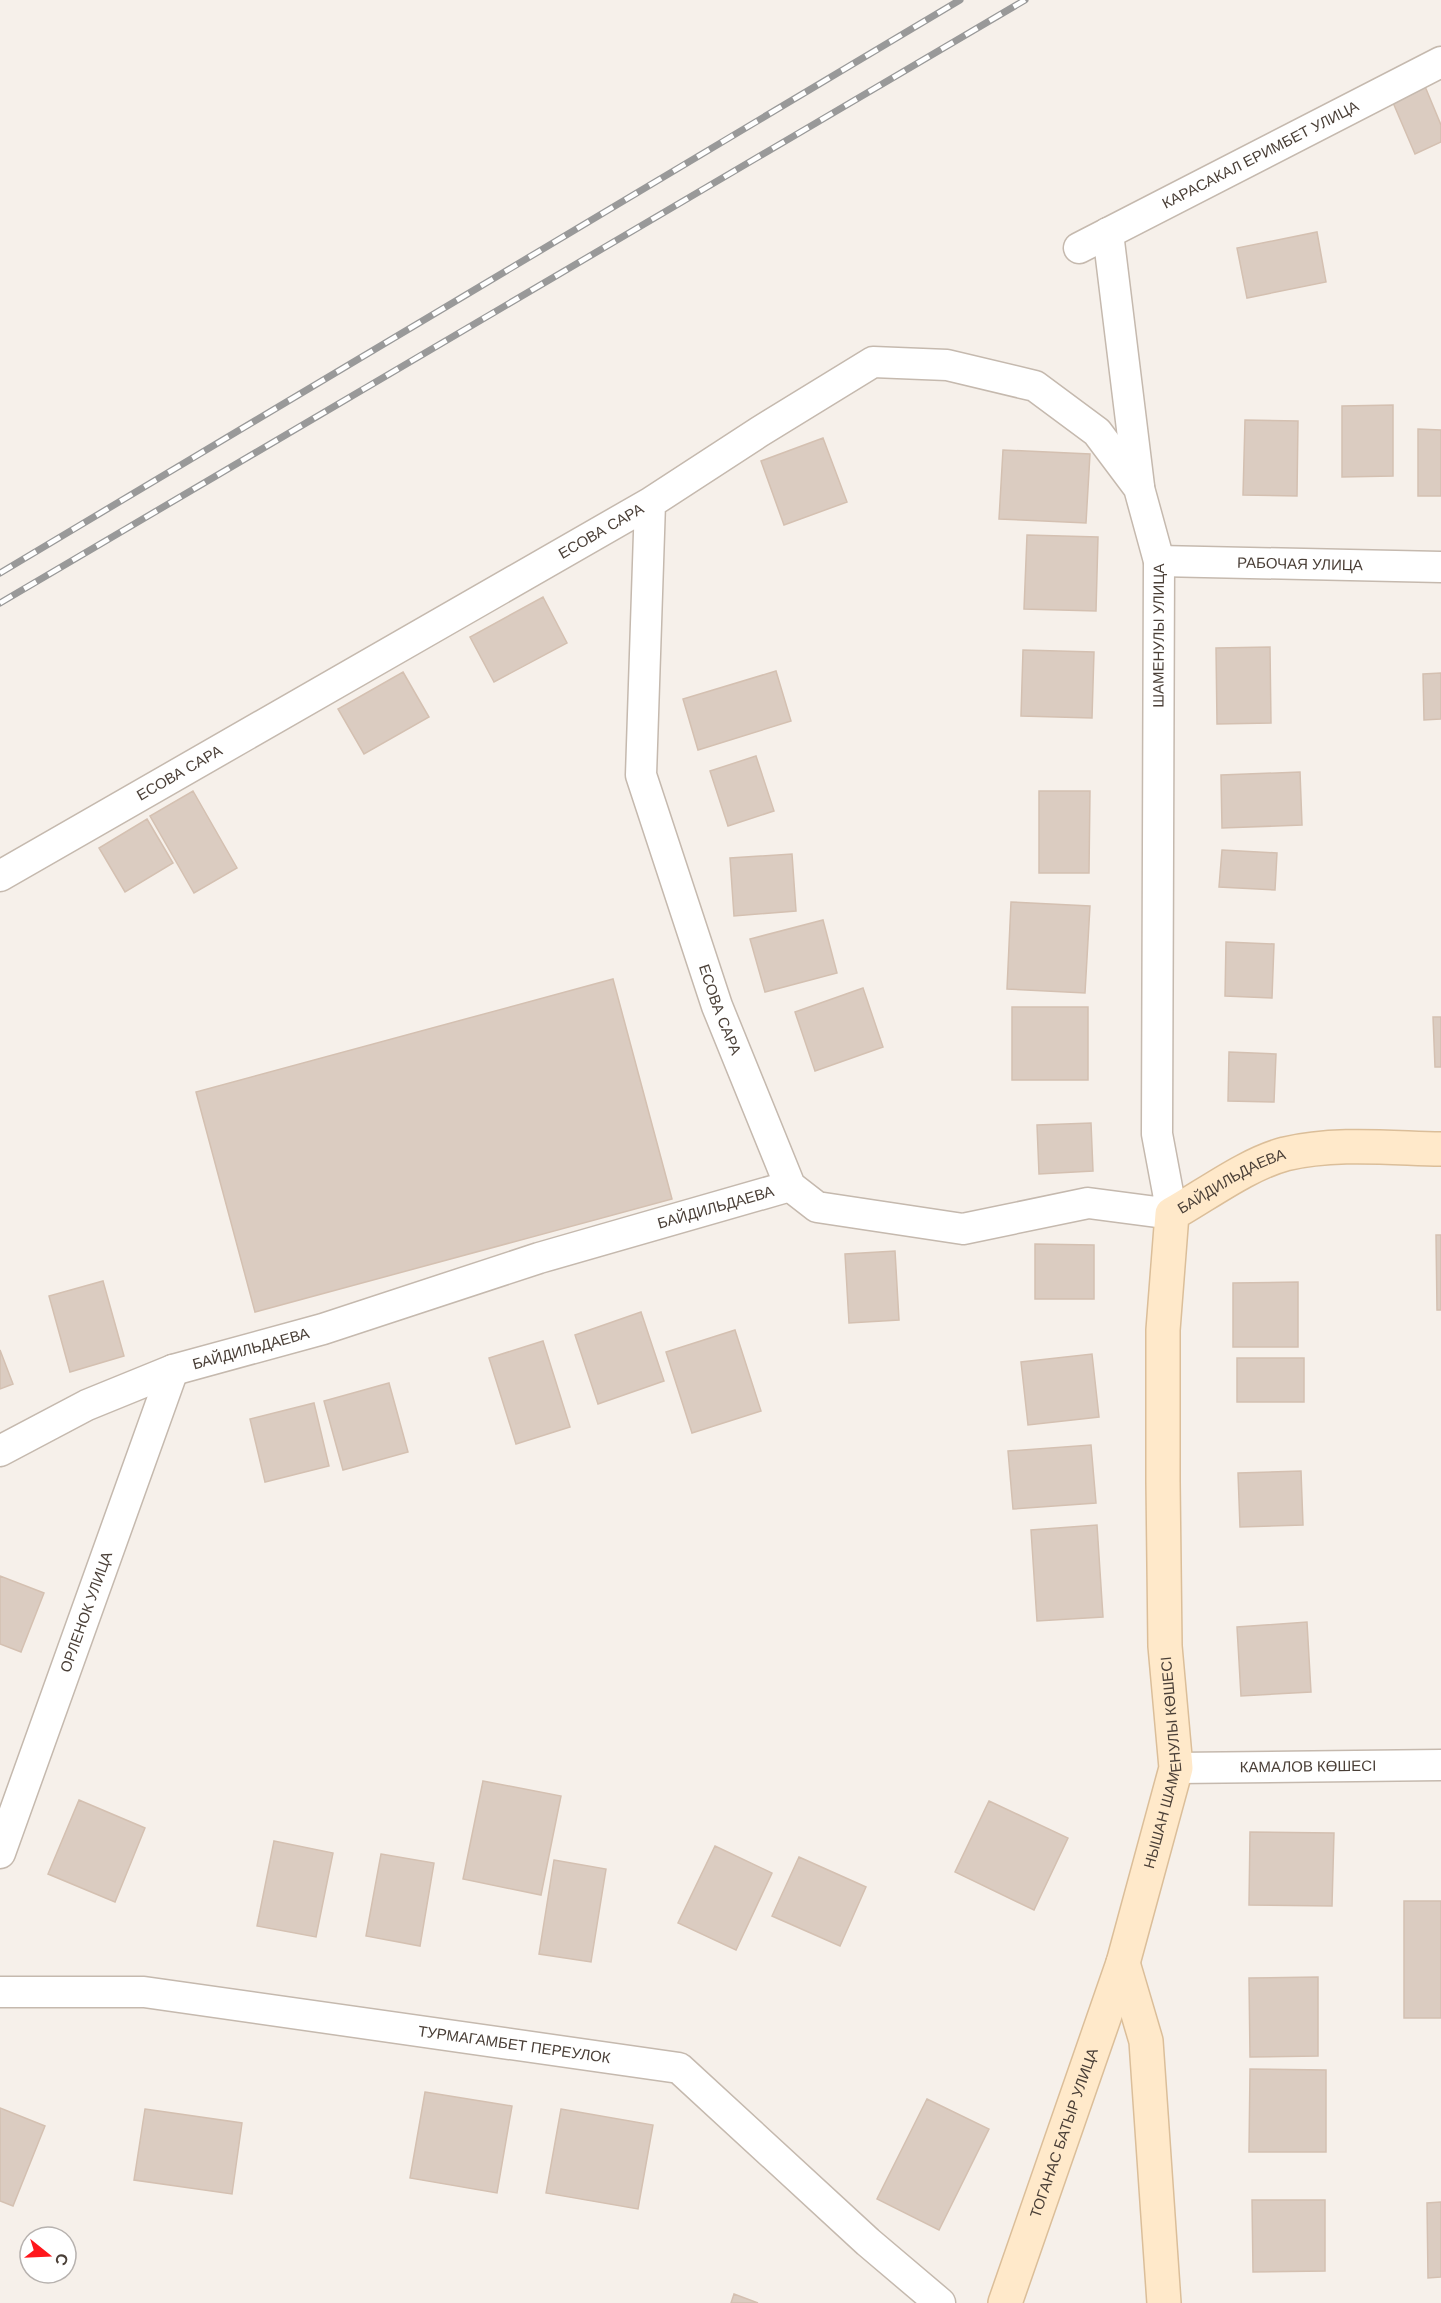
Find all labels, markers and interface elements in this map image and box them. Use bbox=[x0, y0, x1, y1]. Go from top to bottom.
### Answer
street label: КАРАСАКАЛ ЕРИМБЕТ УЛИЦА bbox=[1159, 97, 1361, 212]
street label: ЕСОВА САРА bbox=[555, 500, 646, 562]
street label: РАБОЧАЯ УЛИЦА bbox=[1237, 554, 1363, 573]
street label: ШАМЕНУЛЫ УЛИЦА bbox=[1149, 563, 1167, 708]
street label: ЕСОВА САРА bbox=[134, 741, 225, 804]
street label: ЕСОВА САРА bbox=[696, 962, 745, 1057]
street label: БАЙДИЛЬДАЕВА bbox=[1174, 1145, 1287, 1217]
street label: БАЙДИЛЬДАЕВА bbox=[655, 1182, 776, 1232]
street label: БАЙДИЛЬДАЕВА bbox=[190, 1324, 311, 1372]
street label: ОРЛЕНОК УЛИЦА bbox=[56, 1549, 115, 1674]
street label: НЫШАН ШАМЕНУЛЫ КӨШЕСІ bbox=[1140, 1656, 1184, 1870]
street label: КАМАЛОВ КӨШЕСІ bbox=[1240, 1757, 1376, 1775]
street label: ТУРМАГАМБЕТ ПЕРЕУЛОК bbox=[417, 2022, 612, 2066]
street label: ТОГАНАС БАТЫР УЛИЦА bbox=[1026, 2046, 1101, 2220]
north arrow bbox=[18, 2225, 78, 2285]
text: С bbox=[52, 2251, 72, 2268]

